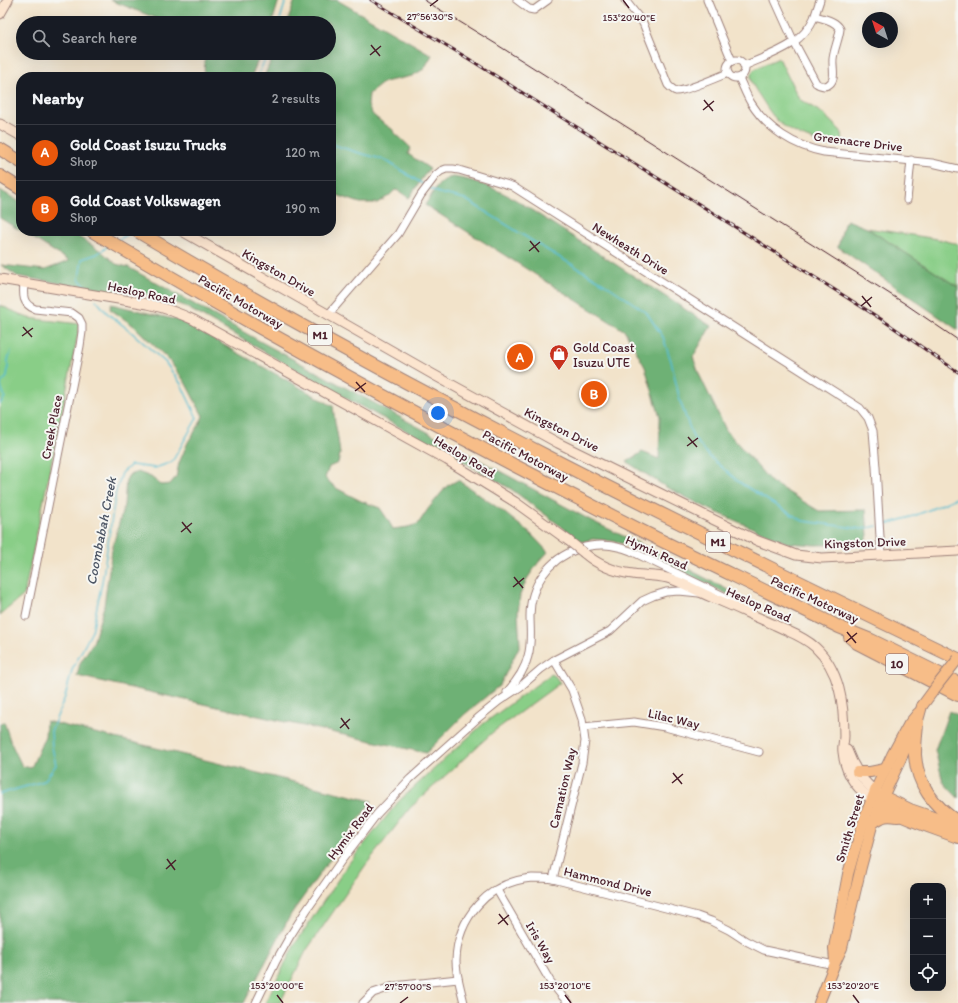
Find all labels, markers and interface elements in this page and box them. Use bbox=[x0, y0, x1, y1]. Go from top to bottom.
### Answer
text: 27°56'30"S bbox=[407, 10, 454, 23]
text: 153°20'40"E bbox=[603, 11, 656, 24]
north arrow bbox=[862, 12, 898, 48]
search box bbox=[16, 16, 336, 60]
icon: search bbox=[30, 27, 52, 49]
text: Search here bbox=[62, 29, 137, 47]
text: Nearby bbox=[32, 88, 84, 108]
text: 2 results bbox=[272, 91, 320, 106]
street label: Greenacre Drive bbox=[813, 129, 903, 154]
text: Gold Coast Isuzu Trucks bbox=[70, 136, 226, 154]
text: A bbox=[41, 145, 49, 160]
text: 120 m bbox=[285, 145, 320, 160]
text: Shop bbox=[70, 154, 97, 169]
text: Gold Coast Volkswagen bbox=[70, 192, 221, 210]
text: B bbox=[41, 201, 49, 216]
text: 190 m bbox=[285, 201, 320, 216]
text: Shop bbox=[70, 210, 97, 225]
street label: Newheath Drive bbox=[590, 219, 672, 278]
street label: Kingston Drive bbox=[239, 245, 318, 299]
street label: Pacific Motorway bbox=[196, 271, 286, 332]
street label: Heslop Road bbox=[106, 278, 177, 307]
road number: M1 bbox=[308, 325, 332, 345]
place label: Gold Coast Isuzu UTE bbox=[573, 340, 635, 370]
pin: A bbox=[507, 342, 533, 372]
shop icon: Gold Coast Isuzu UTE bbox=[548, 343, 570, 371]
pin: B bbox=[581, 379, 607, 409]
street label: Creek Place bbox=[38, 394, 65, 461]
your location bbox=[428, 403, 448, 423]
street label: Kingston Drive bbox=[522, 404, 602, 455]
street label: Pacific Motorway bbox=[480, 426, 571, 484]
street label: Heslop Road bbox=[431, 432, 498, 481]
water label: Coombabah Creek bbox=[83, 475, 120, 587]
street label: Hymix Road bbox=[623, 532, 690, 573]
road number: M1 bbox=[706, 532, 730, 552]
street label: Kingston Drive bbox=[824, 534, 906, 551]
street label: Pacific Motorway bbox=[768, 573, 861, 626]
street label: Heslop Road bbox=[724, 583, 794, 625]
road number: 10 bbox=[886, 654, 908, 674]
street label: Lilac Way bbox=[646, 705, 701, 732]
street label: Carnation Way bbox=[546, 746, 579, 830]
street label: Smith Street bbox=[832, 792, 867, 864]
street label: Hymix Road bbox=[324, 800, 377, 863]
street label: Hammond Drive bbox=[562, 863, 653, 900]
map controls bbox=[910, 883, 946, 991]
button: + bbox=[910, 883, 946, 919]
street label: Iris Way bbox=[523, 919, 558, 966]
button: − bbox=[910, 919, 946, 955]
button: locate bbox=[910, 955, 946, 991]
text: 153°20'00"E bbox=[250, 979, 304, 992]
text: 153°20'10"E bbox=[539, 979, 591, 992]
text: 153°20'20"E bbox=[827, 979, 880, 992]
text: 27°57'00"S bbox=[385, 980, 432, 993]

